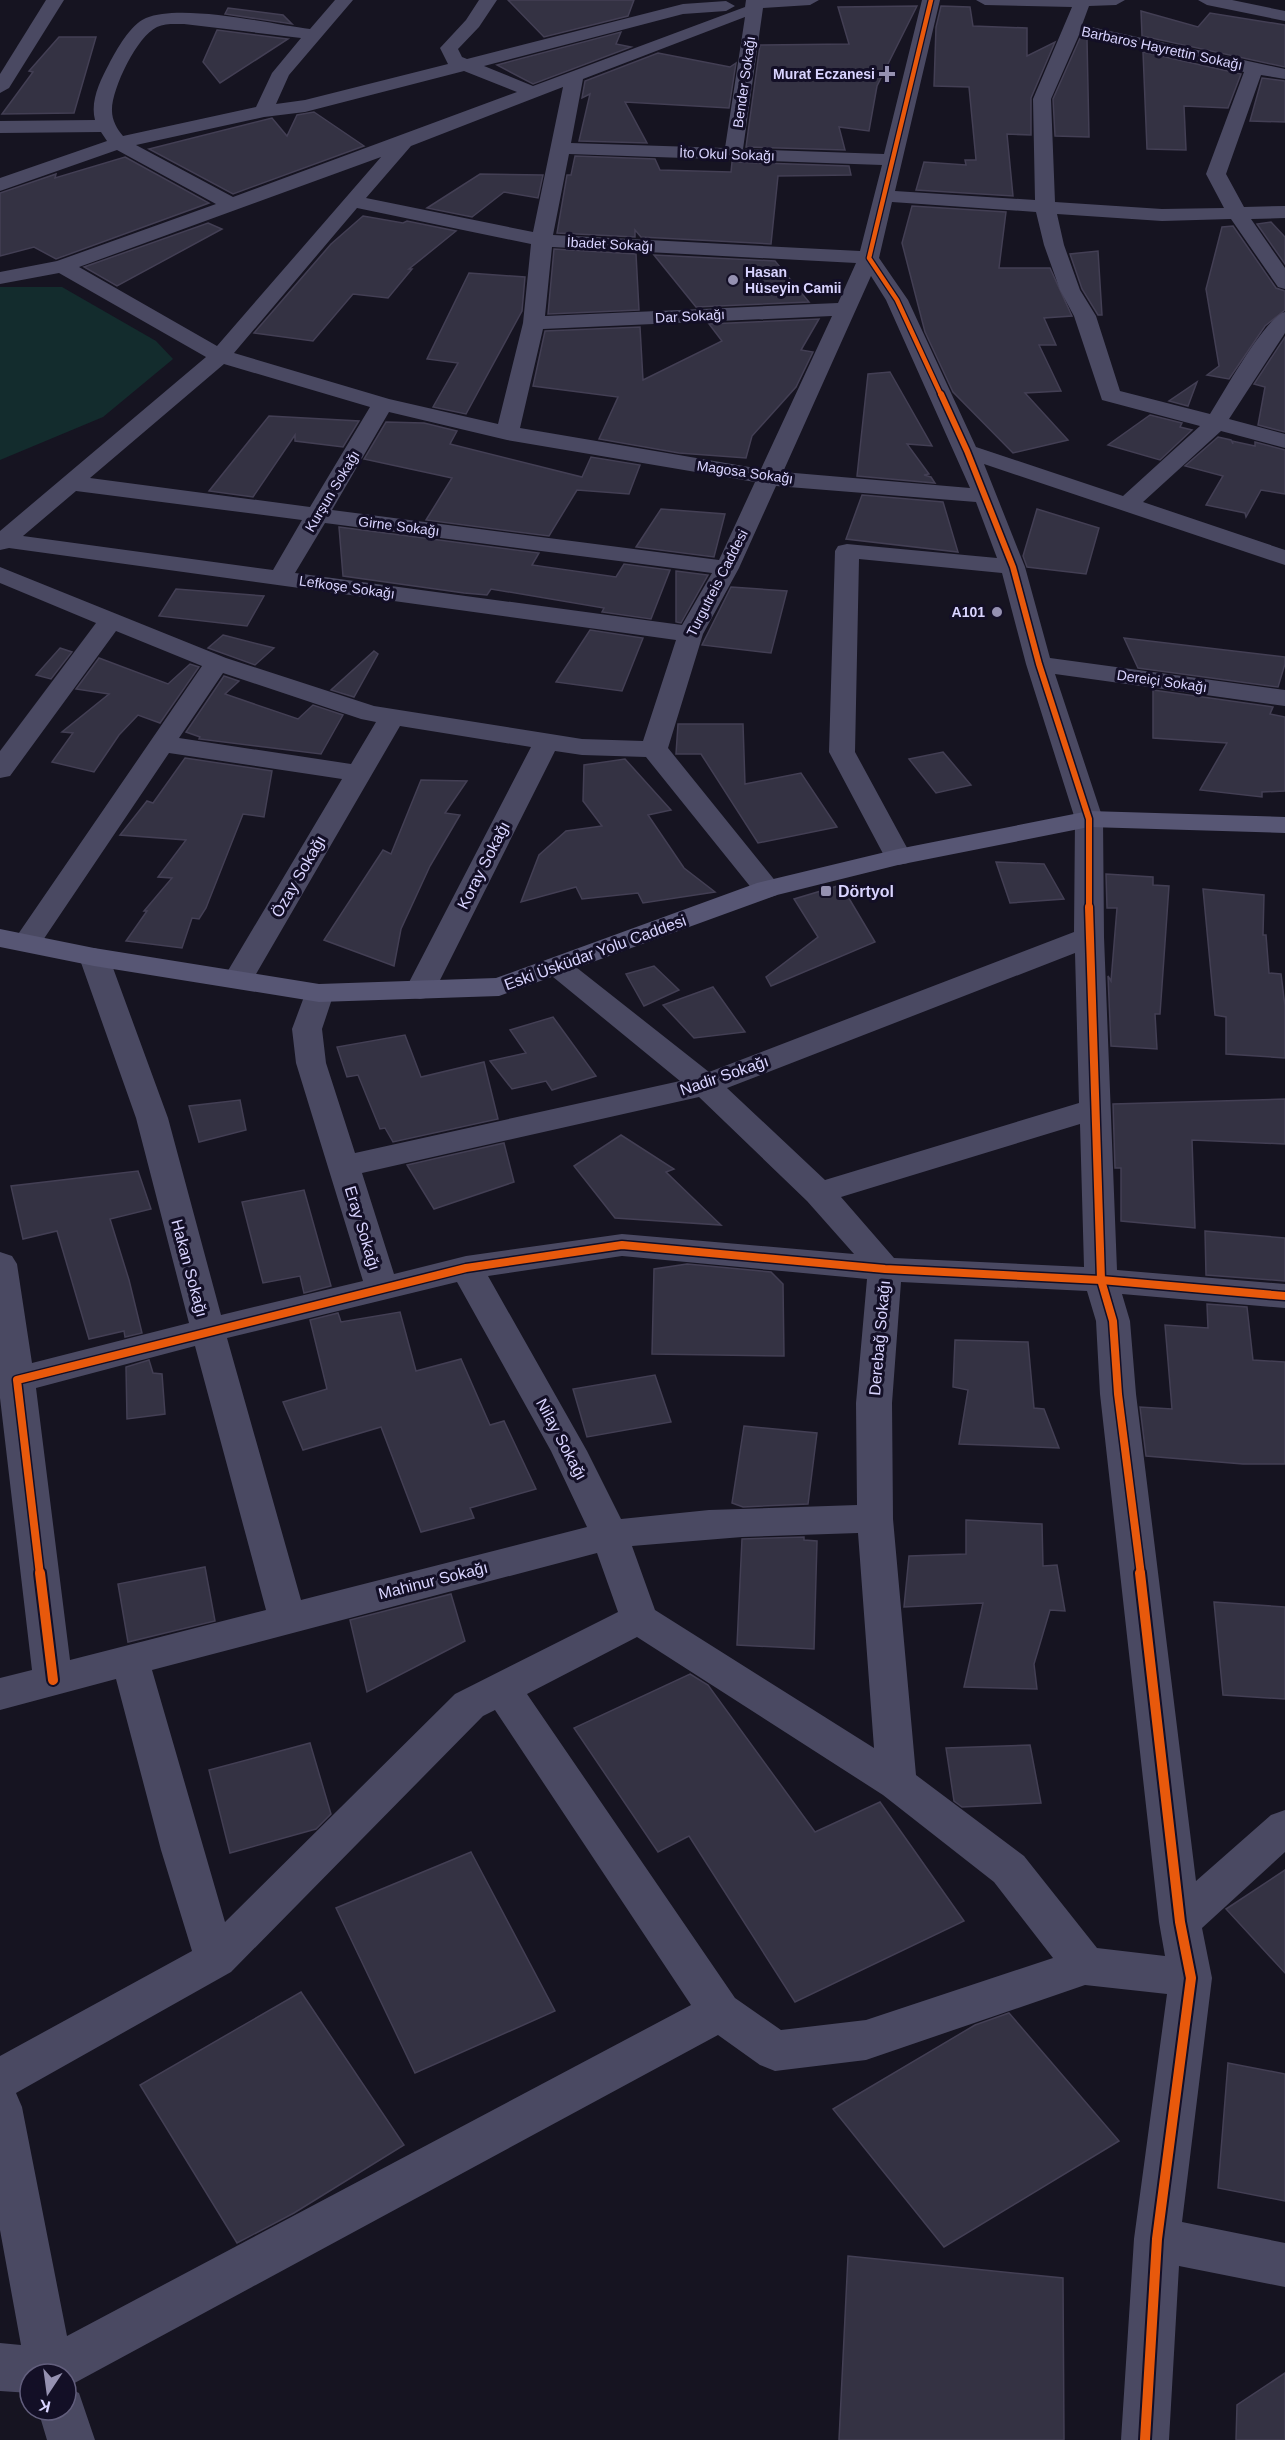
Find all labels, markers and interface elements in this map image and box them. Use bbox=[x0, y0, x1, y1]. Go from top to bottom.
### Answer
street label: Barbaros Hayrettin Sokağı bbox=[1080, 23, 1244, 73]
street label: Bender Sokağı bbox=[730, 35, 758, 129]
place label: Murat Eczanesi bbox=[773, 66, 875, 82]
marker: Murat Eczanesi bbox=[880, 67, 894, 81]
street label: İto Okul Sokağı bbox=[679, 143, 775, 164]
street label: İbadet Sokağı bbox=[566, 233, 654, 254]
place label: Hasan Hüseyin Camii bbox=[745, 264, 841, 296]
marker: Hasan Hüseyin Camii bbox=[726, 273, 740, 287]
street label: Dar Sokağı bbox=[655, 306, 725, 326]
street label: Kurşun Sokağı bbox=[301, 448, 363, 534]
street label: Magosa Sokağı bbox=[696, 457, 794, 487]
street label: Girne Sokağı bbox=[357, 513, 441, 539]
street label: Turgutreis Caddesi bbox=[683, 527, 751, 639]
street label: Lefkoşe Sokağı bbox=[298, 572, 396, 602]
place label: A101 bbox=[952, 604, 985, 620]
marker: A101 bbox=[990, 605, 1004, 619]
street label: Dereiçi Sokağı bbox=[1116, 667, 1208, 695]
street label: Koray Sokağı bbox=[454, 819, 513, 912]
street label: Özay Sokağı bbox=[268, 832, 329, 920]
place label: Dörtyol bbox=[838, 883, 894, 900]
marker: Dörtyol bbox=[819, 884, 833, 898]
street label: Eski Üsküdar Yolu Caddesi bbox=[502, 912, 688, 993]
street label: Nadir Sokağı bbox=[678, 1052, 771, 1099]
street label: Eray Sokağı bbox=[342, 1184, 383, 1272]
street label: Hakan Sokağı bbox=[168, 1217, 211, 1319]
street label: Derebağ Sokağı bbox=[866, 1280, 893, 1396]
street label: Nilay Sokağı bbox=[533, 1396, 590, 1483]
street label: Mahinur Sokağı bbox=[377, 1559, 490, 1602]
north arrow bbox=[18, 2362, 78, 2422]
text: K bbox=[37, 2396, 52, 2416]

